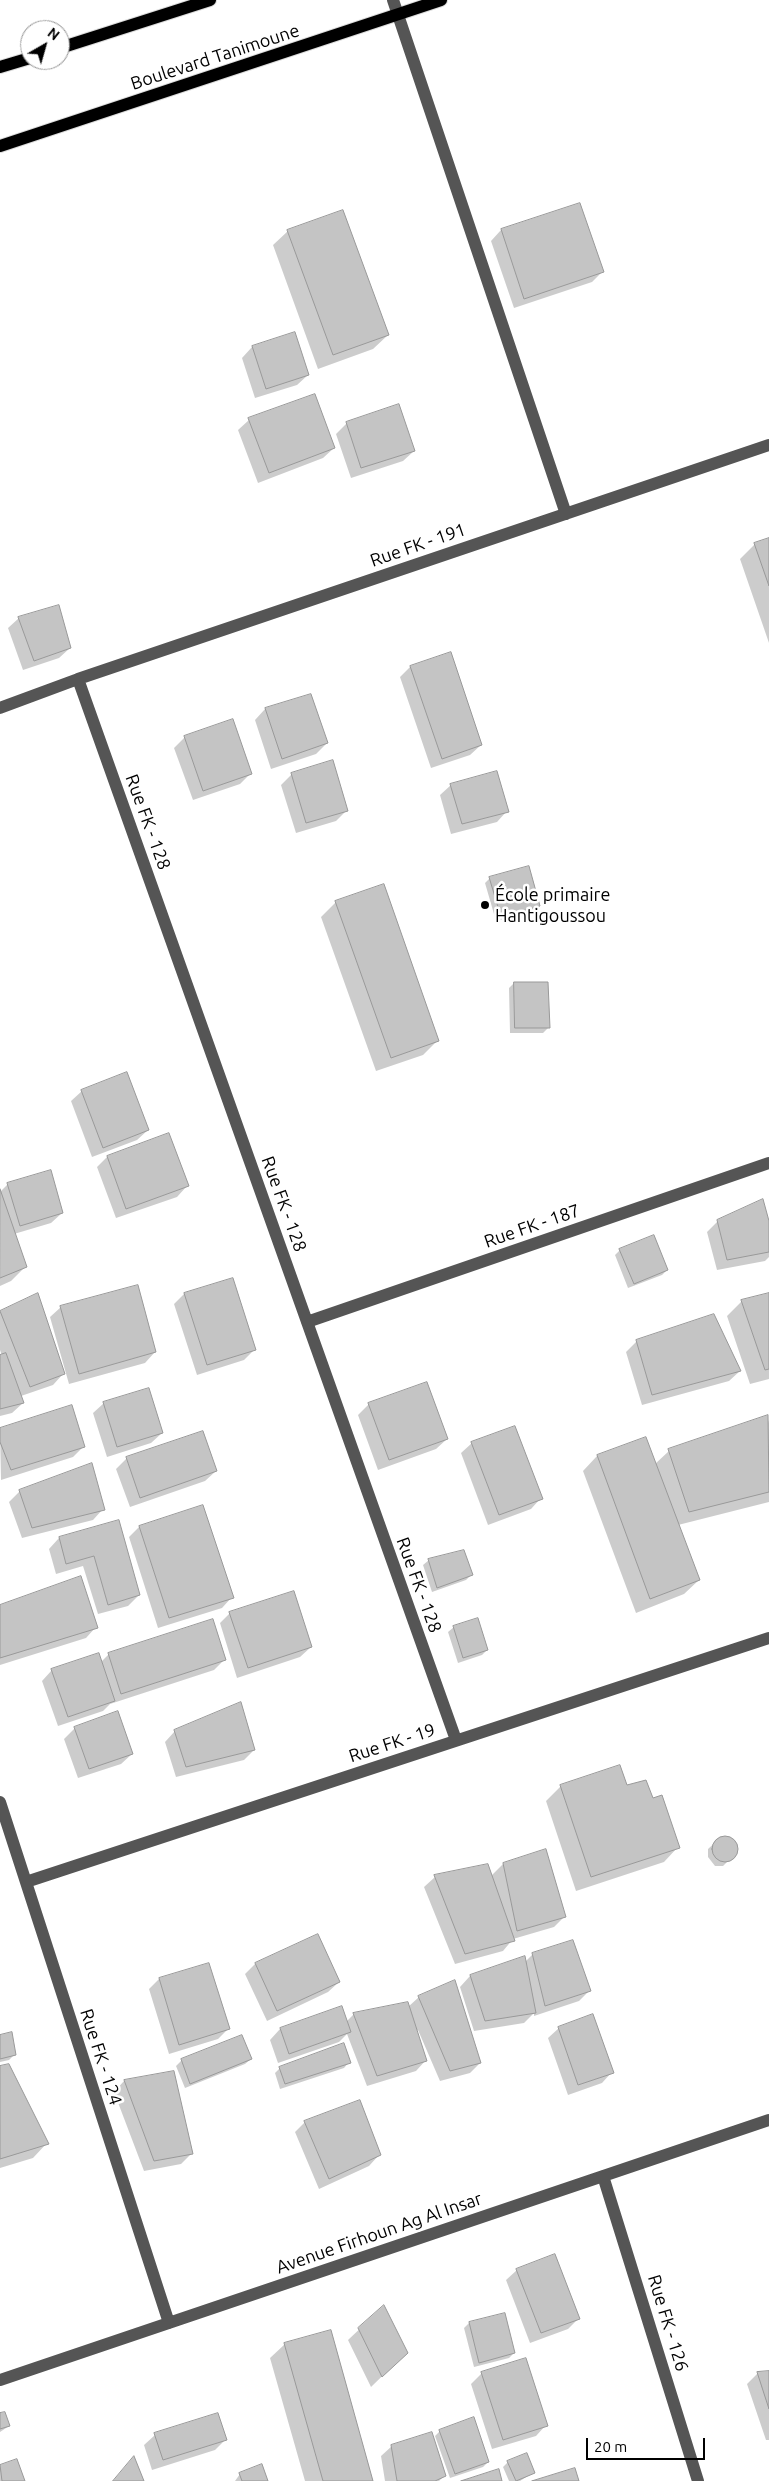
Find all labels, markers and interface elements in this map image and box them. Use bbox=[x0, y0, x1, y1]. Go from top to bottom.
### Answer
north arrow bbox=[20, 20, 70, 70]
street label: Boulevard Tanimoune bbox=[128, 20, 302, 94]
text: N bbox=[45, 24, 63, 43]
street label: Rue FK - 191 bbox=[367, 519, 469, 571]
street label: Rue FK - 128 bbox=[121, 771, 175, 873]
place label: École primaire Hantigoussou bbox=[495, 884, 610, 926]
marker: École primaire Hantigoussou bbox=[479, 899, 491, 911]
street label: Rue FK - 128 bbox=[257, 1153, 311, 1255]
street label: Rue FK - 187 bbox=[481, 1200, 583, 1252]
street label: Rue FK - 128 bbox=[392, 1534, 446, 1636]
street label: Rue FK - 19 bbox=[346, 1719, 438, 1767]
street label: Rue FK - 124 bbox=[75, 2006, 127, 2108]
street label: Avenue Firhoun Ag Al Insar bbox=[273, 2188, 485, 2278]
street label: Rue FK - 126 bbox=[643, 2272, 693, 2374]
scale bar bbox=[589, 2428, 708, 2460]
text: 20 m bbox=[594, 2438, 627, 2455]

